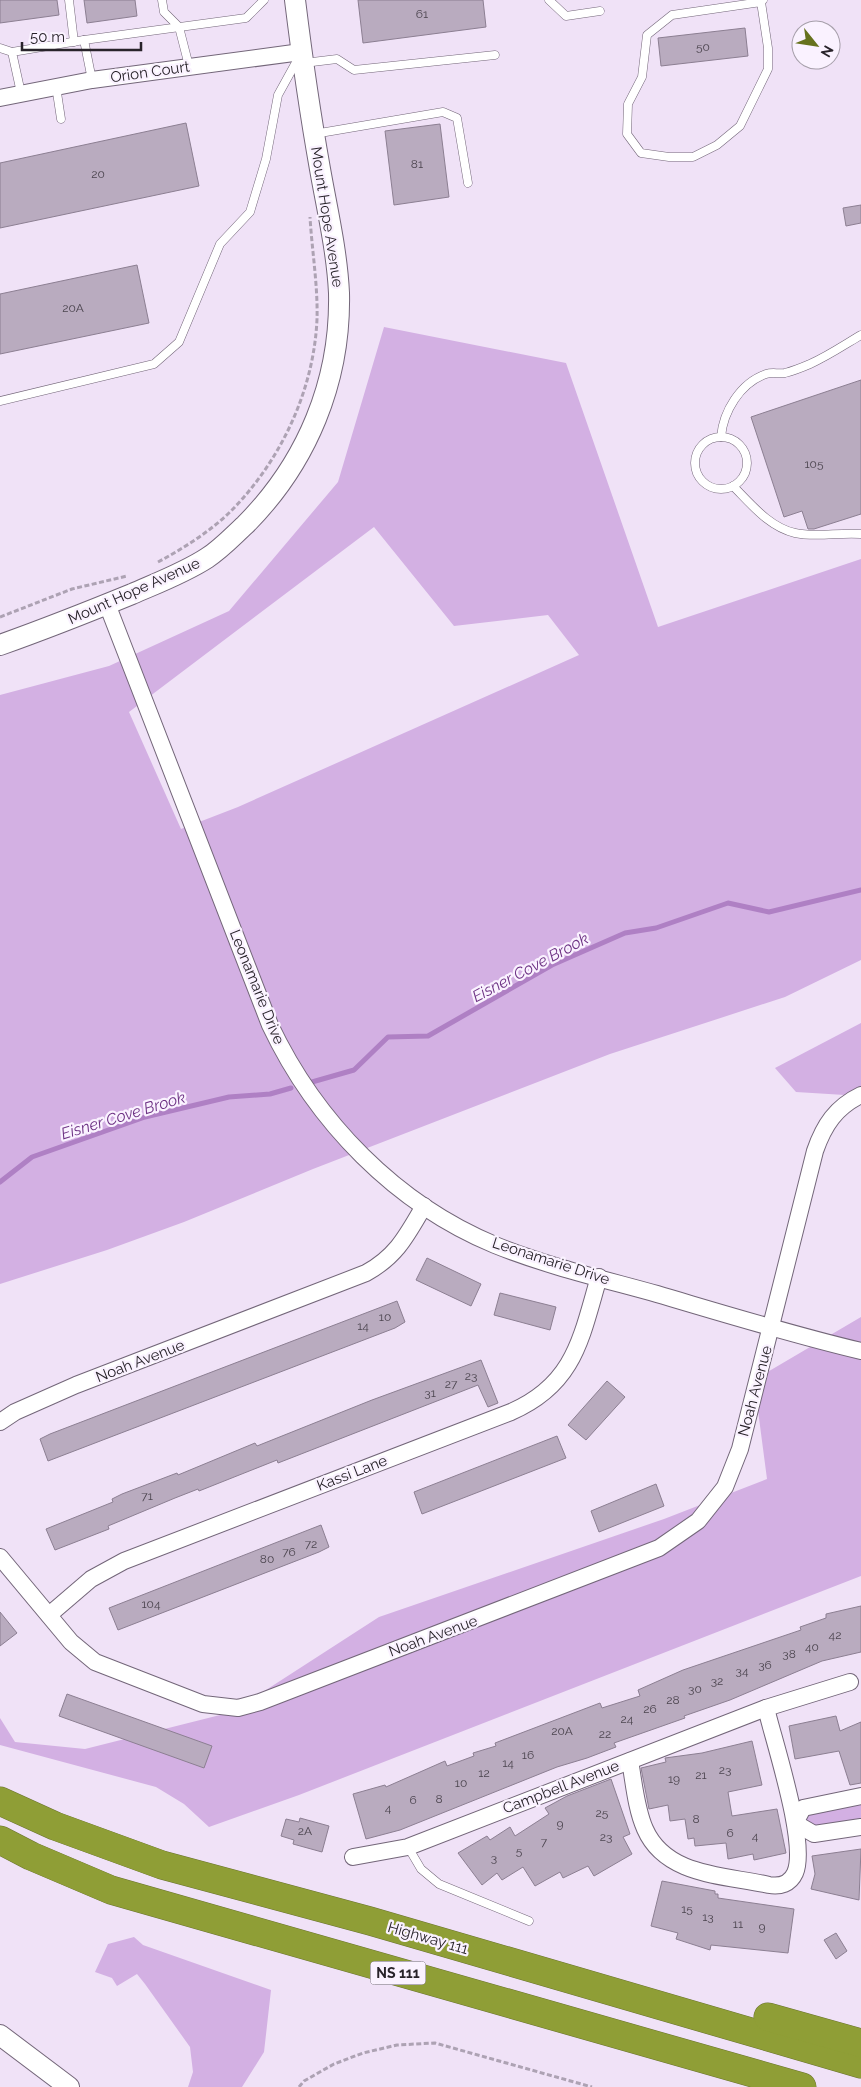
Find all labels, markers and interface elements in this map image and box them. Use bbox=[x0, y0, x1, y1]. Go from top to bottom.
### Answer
house number: 61 bbox=[416, 7, 428, 21]
scale bar bbox=[22, 20, 141, 52]
north arrow bbox=[791, 20, 841, 70]
text: 50 m bbox=[30, 28, 65, 46]
house number: 50 bbox=[696, 40, 710, 54]
text: N bbox=[818, 43, 837, 60]
street label: Orion Court bbox=[109, 58, 191, 86]
street label: Mount Hope Avenue bbox=[307, 145, 347, 289]
house number: 81 bbox=[411, 157, 423, 171]
house number: 20 bbox=[91, 167, 105, 181]
house number: 20A bbox=[62, 301, 84, 315]
house number: 105 bbox=[804, 457, 824, 471]
street label: Mount Hope Avenue bbox=[65, 554, 203, 628]
street label: Leonamarie Drive bbox=[226, 927, 288, 1047]
water label: Eisner Cove Brook bbox=[469, 929, 592, 1006]
water label: Eisner Cove Brook bbox=[59, 1087, 188, 1143]
street label: Leonamarie Drive bbox=[490, 1234, 612, 1288]
house number: 10 bbox=[379, 1310, 391, 1324]
house number: 14 bbox=[357, 1319, 369, 1333]
street label: Noah Avenue bbox=[93, 1336, 187, 1386]
street label: Noah Avenue bbox=[734, 1343, 776, 1438]
house number: 23 bbox=[465, 1369, 477, 1383]
house number: 27 bbox=[445, 1377, 458, 1391]
house number: 31 bbox=[424, 1386, 436, 1400]
street label: Kassi Lane bbox=[314, 1451, 390, 1495]
house number: 71 bbox=[141, 1489, 153, 1503]
house number: 72 bbox=[305, 1537, 317, 1551]
house number: 76 bbox=[282, 1545, 296, 1559]
house number: 80 bbox=[260, 1552, 274, 1566]
house number: 104 bbox=[141, 1597, 161, 1611]
street label: Noah Avenue bbox=[386, 1612, 480, 1660]
house number: 42 bbox=[829, 1628, 841, 1642]
house number: 40 bbox=[805, 1640, 819, 1654]
house number: 38 bbox=[782, 1647, 796, 1661]
house number: 36 bbox=[758, 1658, 772, 1672]
house number: 34 bbox=[736, 1664, 749, 1678]
house number: 32 bbox=[711, 1674, 723, 1688]
house number: 30 bbox=[688, 1682, 702, 1696]
house number: 28 bbox=[666, 1693, 680, 1707]
house number: 26 bbox=[643, 1702, 657, 1716]
house number: 24 bbox=[621, 1712, 634, 1726]
house number: 20A bbox=[551, 1724, 573, 1738]
house number: 22 bbox=[599, 1727, 611, 1741]
house number: 16 bbox=[522, 1748, 534, 1762]
street label: Campbell Avenue bbox=[500, 1756, 622, 1817]
house number: 14 bbox=[502, 1756, 514, 1770]
house number: 23 bbox=[719, 1763, 731, 1777]
house number: 12 bbox=[478, 1766, 490, 1780]
house number: 21 bbox=[695, 1768, 707, 1782]
house number: 19 bbox=[668, 1772, 680, 1786]
house number: 10 bbox=[455, 1776, 467, 1790]
house number: 8 bbox=[435, 1792, 443, 1806]
house number: 6 bbox=[409, 1793, 417, 1807]
house number: 4 bbox=[385, 1801, 392, 1815]
house number: 25 bbox=[596, 1806, 609, 1820]
house number: 8 bbox=[692, 1812, 700, 1826]
house number: 9 bbox=[556, 1817, 564, 1831]
house number: 2A bbox=[298, 1824, 312, 1838]
house number: 6 bbox=[726, 1826, 734, 1840]
house number: 4 bbox=[752, 1829, 759, 1843]
house number: 23 bbox=[600, 1830, 612, 1844]
house number: 7 bbox=[541, 1835, 548, 1849]
house number: 5 bbox=[516, 1844, 523, 1858]
house number: 3 bbox=[491, 1851, 497, 1865]
house number: 15 bbox=[681, 1902, 693, 1916]
house number: 13 bbox=[702, 1910, 714, 1924]
house number: 11 bbox=[733, 1917, 743, 1931]
street label: Highway 111 bbox=[386, 1918, 471, 1958]
house number: 9 bbox=[758, 1920, 766, 1934]
road number: NS 111 bbox=[370, 1962, 426, 1985]

